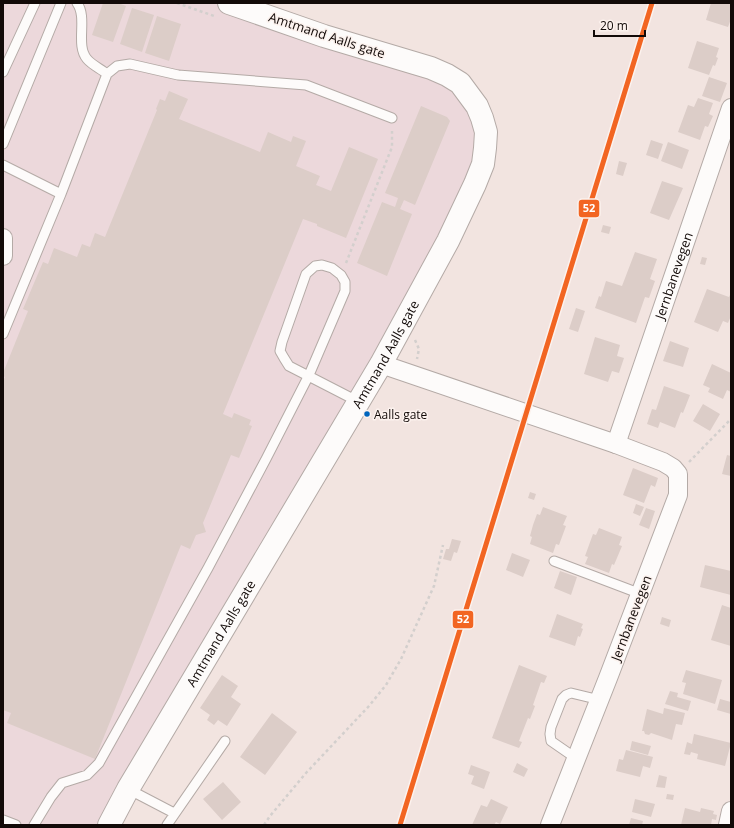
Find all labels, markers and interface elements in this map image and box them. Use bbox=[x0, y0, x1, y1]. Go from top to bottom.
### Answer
street label: Amtmand Aalls gate bbox=[267, 8, 387, 62]
scale bar bbox=[594, 12, 645, 38]
text: 20 m bbox=[600, 17, 628, 34]
line badge: 52 bbox=[578, 199, 600, 218]
text: 52 bbox=[583, 200, 595, 215]
street label: Jernbanevegen bbox=[650, 230, 697, 323]
street label: Amtmand Aalls gate bbox=[348, 297, 423, 412]
place label: Aalls gate bbox=[374, 406, 428, 423]
marker: Aalls gate bbox=[362, 409, 372, 419]
street label: Jernbanevegen bbox=[606, 572, 656, 665]
street label: Amtmand Aalls gate bbox=[182, 576, 260, 690]
line badge: 52 bbox=[452, 610, 474, 629]
text: 52 bbox=[457, 611, 469, 626]

